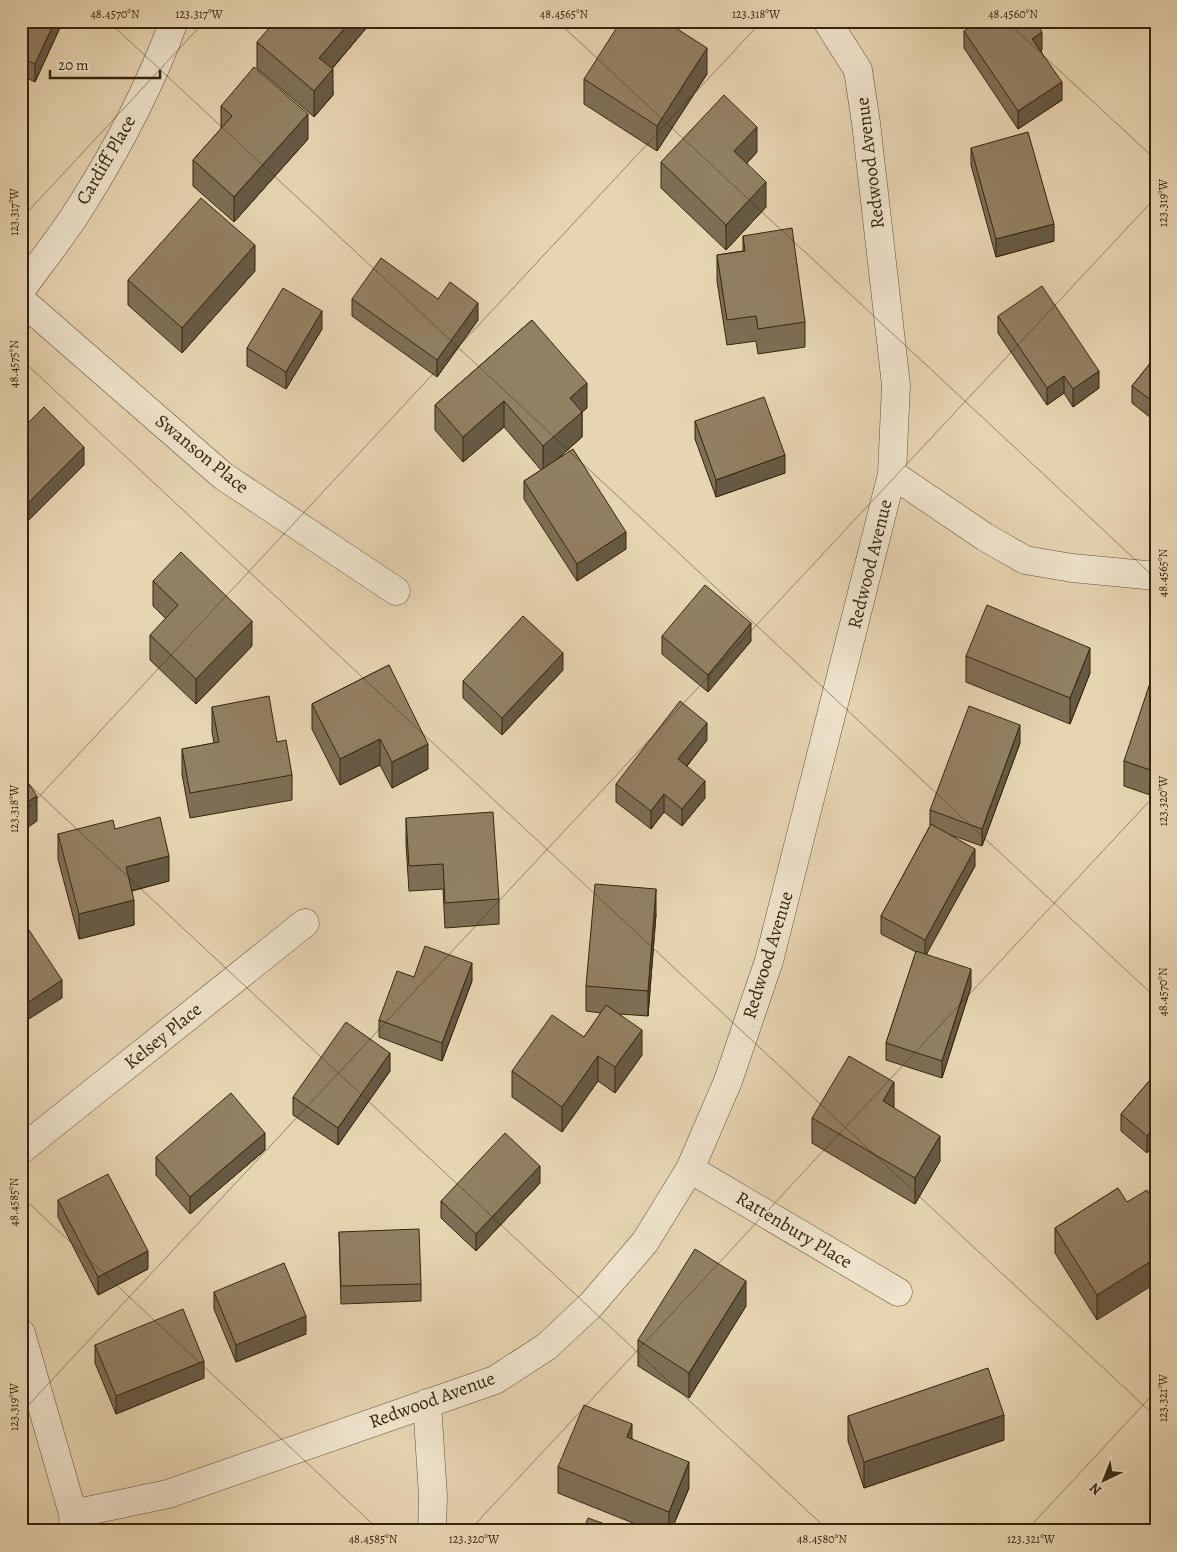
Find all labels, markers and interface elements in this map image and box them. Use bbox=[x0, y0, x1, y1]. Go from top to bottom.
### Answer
text: 48.4570°N bbox=[90, 6, 140, 22]
text: 123.317°W bbox=[175, 6, 224, 22]
text: 48.4565°N bbox=[540, 6, 589, 22]
text: 123.318°W bbox=[732, 6, 781, 22]
text: 48.4560°N bbox=[988, 6, 1038, 22]
scale bar bbox=[50, 48, 160, 80]
text: 20 m bbox=[58, 55, 89, 75]
street label: Redwood Avenue bbox=[849, 96, 891, 230]
street label: Cardiff Place bbox=[70, 110, 142, 210]
text: 123.319°W bbox=[1155, 178, 1171, 227]
text: 123.317°W bbox=[6, 187, 22, 236]
text: 48.4575°N bbox=[6, 340, 22, 388]
street label: Swanson Place bbox=[150, 408, 254, 500]
street label: Redwood Avenue bbox=[841, 497, 899, 631]
text: 48.4565°N bbox=[1155, 548, 1171, 597]
text: 123.320°W bbox=[1155, 775, 1171, 826]
text: 123.318°W bbox=[6, 784, 22, 833]
street label: Redwood Avenue bbox=[736, 888, 800, 1022]
text: 48.4570°N bbox=[1155, 967, 1171, 1017]
street label: Kelsey Place bbox=[119, 997, 207, 1075]
text: 48.4585°N bbox=[6, 1177, 22, 1226]
street label: Rattenbury Place bbox=[731, 1185, 857, 1275]
street label: Redwood Avenue bbox=[365, 1365, 499, 1435]
text: 123.321°W bbox=[1155, 1373, 1171, 1422]
text: 123.319°W bbox=[6, 1382, 22, 1431]
north arrow bbox=[1080, 1454, 1130, 1504]
text: N bbox=[1085, 1479, 1106, 1500]
text: 48.4585°N bbox=[349, 1531, 398, 1547]
text: 123.320°W bbox=[449, 1531, 500, 1547]
text: 48.4580°N bbox=[797, 1531, 847, 1547]
text: 123.321°W bbox=[1007, 1531, 1056, 1547]

